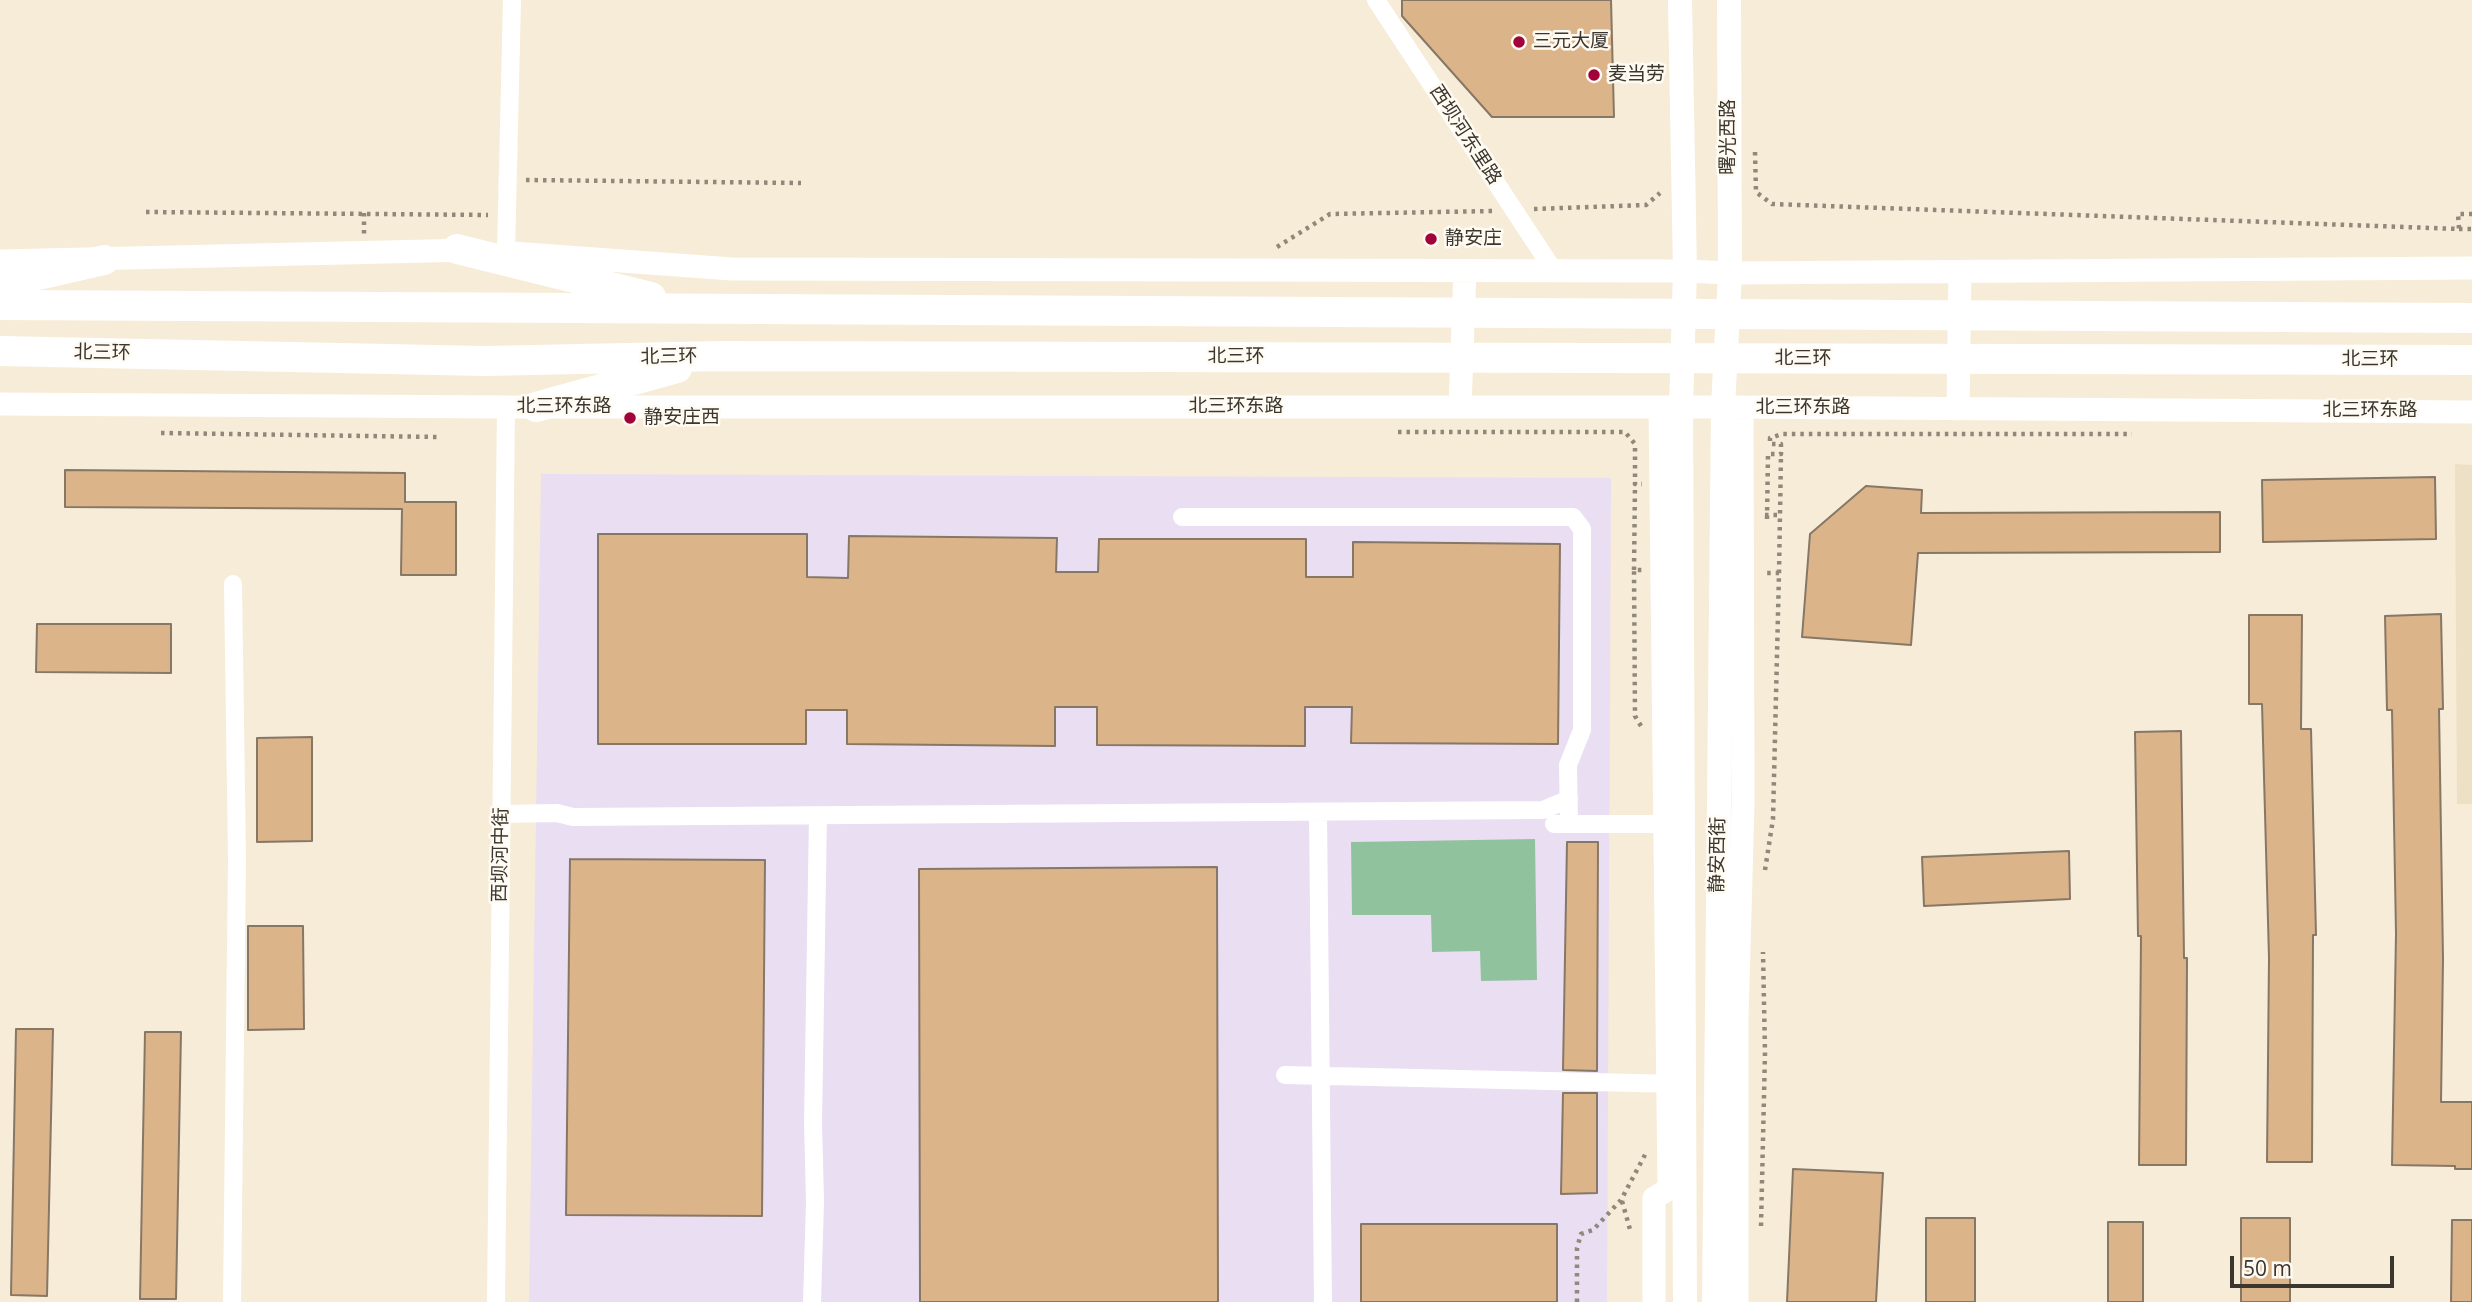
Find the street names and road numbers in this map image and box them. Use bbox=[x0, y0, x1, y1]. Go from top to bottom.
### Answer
street label: 西坝河东里路 bbox=[1424, 81, 1506, 189]
street label: 曙光西路 bbox=[1718, 99, 1740, 175]
street label: 北三环 bbox=[73, 341, 131, 365]
street label: 北三环 bbox=[640, 345, 698, 369]
street label: 北三环 bbox=[1208, 346, 1264, 368]
street label: 北三环 bbox=[1775, 348, 1831, 370]
street label: 北三环 bbox=[2342, 349, 2398, 371]
street label: 北三环东路 bbox=[517, 396, 611, 418]
street label: 北三环东路 bbox=[1189, 396, 1283, 418]
street label: 北三环东路 bbox=[1756, 397, 1850, 419]
street label: 北三环东路 bbox=[2323, 400, 2417, 422]
street label: 西坝河中街 bbox=[489, 807, 513, 903]
street label: 静安西街 bbox=[1706, 817, 1730, 893]

